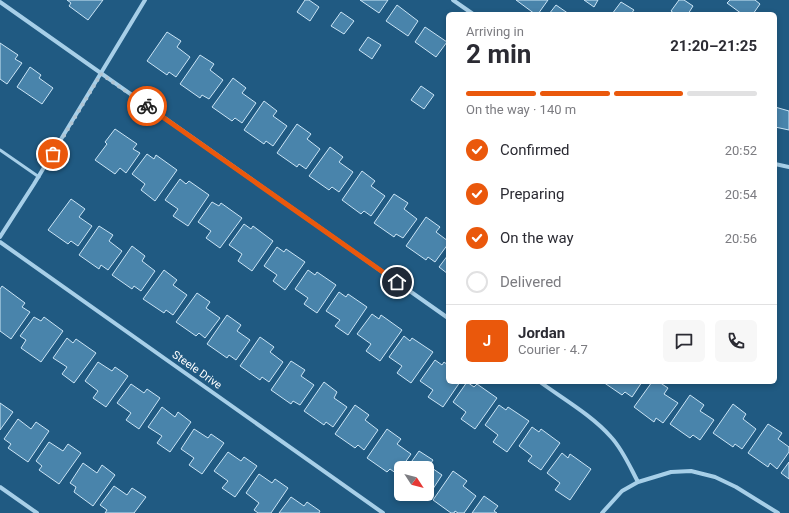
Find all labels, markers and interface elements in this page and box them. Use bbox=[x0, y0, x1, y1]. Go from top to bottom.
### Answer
text: Arriving in bbox=[466, 24, 524, 39]
text: 21:20–21:25 bbox=[670, 37, 757, 55]
text: 2 min bbox=[466, 39, 531, 69]
courier bbox=[127, 86, 167, 126]
icon: bike bbox=[136, 95, 158, 117]
text: On the way · 140 m bbox=[466, 102, 576, 117]
pin bbox=[36, 137, 70, 171]
icon: check bbox=[466, 139, 488, 161]
text: Confirmed bbox=[500, 141, 570, 159]
icon: bag bbox=[42, 143, 64, 165]
text: 20:52 bbox=[725, 143, 757, 158]
icon: check bbox=[466, 183, 488, 205]
text: Preparing bbox=[500, 185, 564, 203]
text: 20:54 bbox=[725, 187, 757, 202]
icon: check bbox=[466, 227, 488, 249]
text: On the way bbox=[500, 229, 574, 247]
text: 20:56 bbox=[725, 231, 757, 246]
pin bbox=[380, 265, 414, 299]
icon: home bbox=[386, 271, 408, 293]
text: Delivered bbox=[500, 273, 562, 291]
button: chat bbox=[663, 320, 705, 362]
button: phone bbox=[715, 320, 757, 362]
text: Jordan bbox=[518, 324, 565, 342]
text: J bbox=[483, 332, 491, 350]
text: Courier · 4.7 bbox=[518, 342, 588, 357]
street label: Steele Drive bbox=[170, 348, 225, 392]
north arrow bbox=[394, 461, 434, 501]
map controls bbox=[394, 461, 434, 501]

